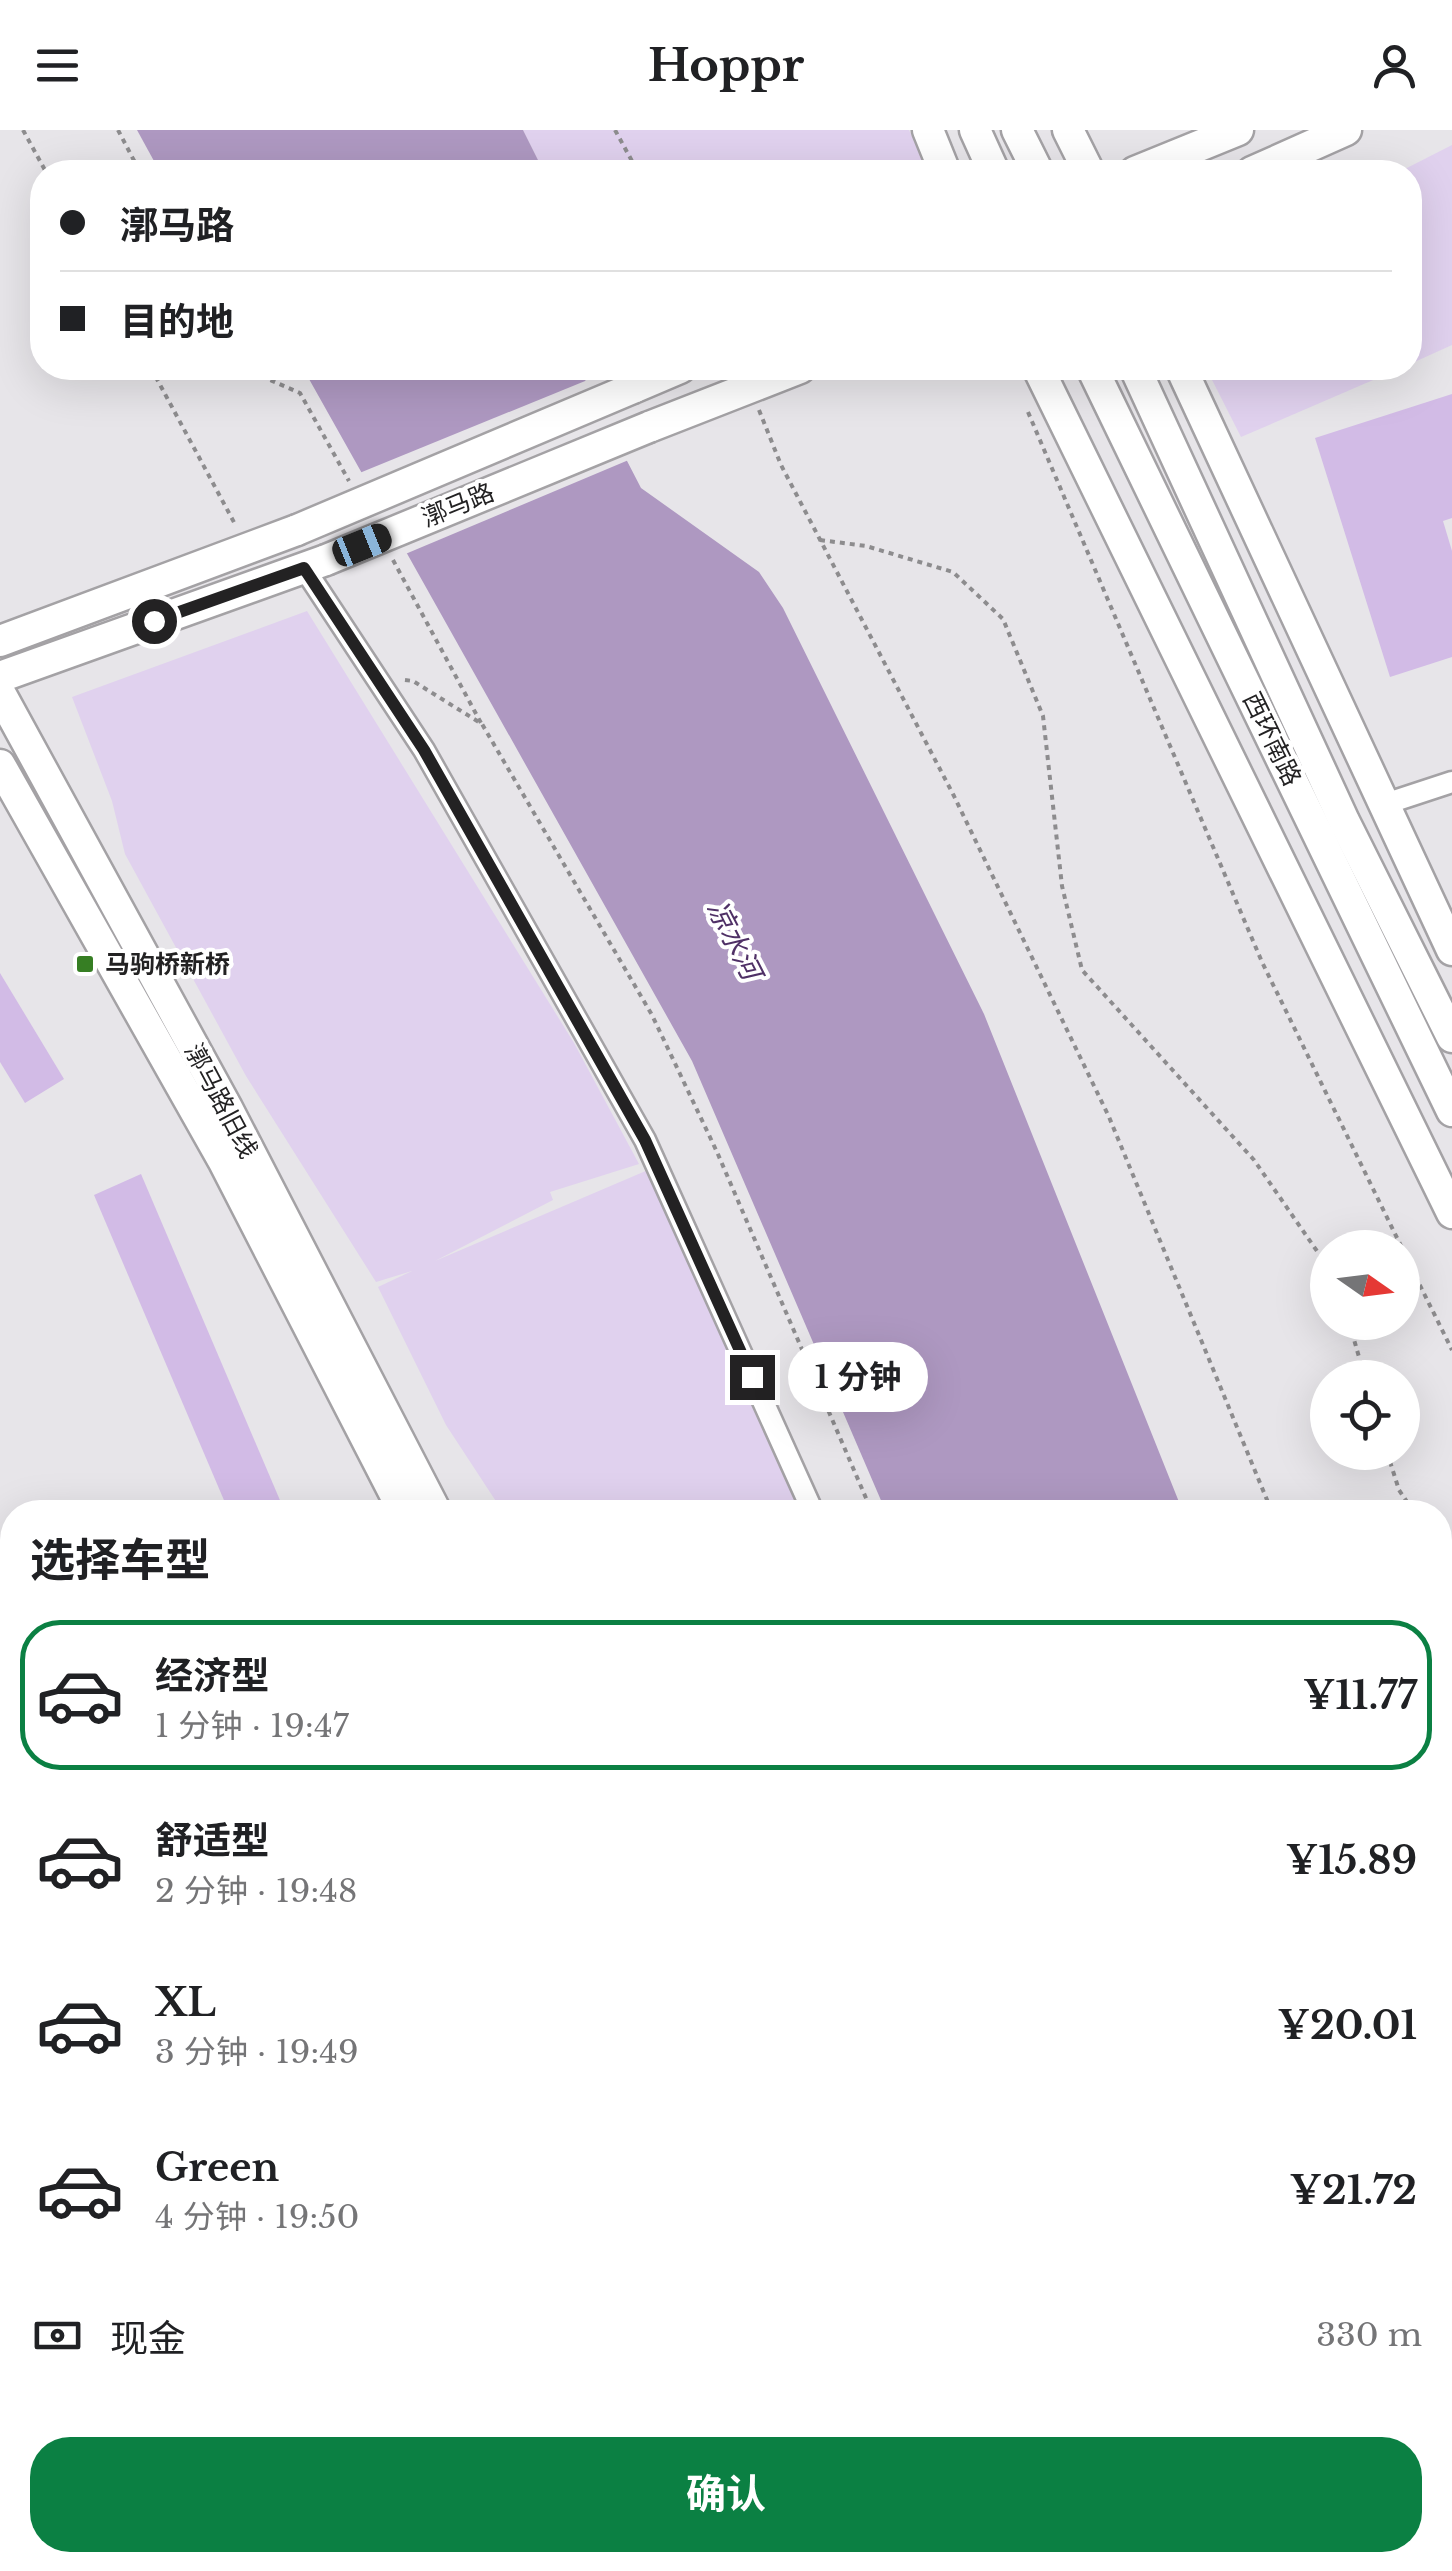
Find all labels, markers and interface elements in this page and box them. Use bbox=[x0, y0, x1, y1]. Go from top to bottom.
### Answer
text: Hoppr bbox=[648, 37, 804, 93]
icon: menu bbox=[30, 38, 85, 93]
icon: person bbox=[1367, 38, 1422, 93]
text: 漷马路 bbox=[120, 202, 234, 249]
text: 目的地 bbox=[120, 298, 234, 345]
street label: 漷马路 bbox=[417, 477, 499, 533]
car bbox=[329, 520, 395, 570]
route start bbox=[132, 599, 177, 644]
street label: 西环南路 bbox=[1236, 687, 1308, 791]
water label: 凉水河 bbox=[699, 895, 771, 990]
place label: 马驹桥新桥 bbox=[105, 949, 230, 980]
marker: 马驹桥新桥 bbox=[74, 953, 96, 975]
street label: 漷马路旧线 bbox=[178, 1039, 264, 1163]
north arrow bbox=[1310, 1230, 1420, 1340]
map controls bbox=[1310, 1230, 1420, 1470]
callout: 1 分钟 bbox=[787, 1342, 927, 1412]
route end bbox=[730, 1355, 775, 1400]
text: 1 分钟 bbox=[815, 1357, 901, 1397]
button: locate bbox=[1310, 1360, 1420, 1470]
text: 选择车型 bbox=[30, 1532, 210, 1588]
icon: car bbox=[35, 1650, 125, 1740]
text: 经济型 bbox=[155, 1652, 269, 1699]
text: ¥11.77 bbox=[1303, 1672, 1417, 1719]
text: 1 分钟 · 19:47 bbox=[155, 1706, 349, 1746]
icon: car bbox=[35, 1815, 125, 1905]
text: 舒适型 bbox=[155, 1817, 269, 1864]
text: ¥15.89 bbox=[1286, 1837, 1417, 1884]
text: 2 分钟 · 19:48 bbox=[155, 1871, 357, 1911]
text: XL bbox=[155, 1979, 216, 2026]
icon: car bbox=[35, 1980, 125, 2070]
text: ¥20.01 bbox=[1278, 2002, 1417, 2049]
text: 3 分钟 · 19:49 bbox=[155, 2032, 359, 2072]
text: Green bbox=[155, 2144, 279, 2191]
icon: car bbox=[35, 2145, 125, 2235]
text: ¥21.72 bbox=[1290, 2167, 1417, 2214]
text: 4 分钟 · 19:50 bbox=[155, 2197, 359, 2237]
icon: cash bbox=[30, 2308, 85, 2363]
text: 现金 bbox=[110, 2315, 186, 2362]
text: 330 m bbox=[1316, 2315, 1422, 2355]
button: 确认 bbox=[30, 2437, 1422, 2552]

